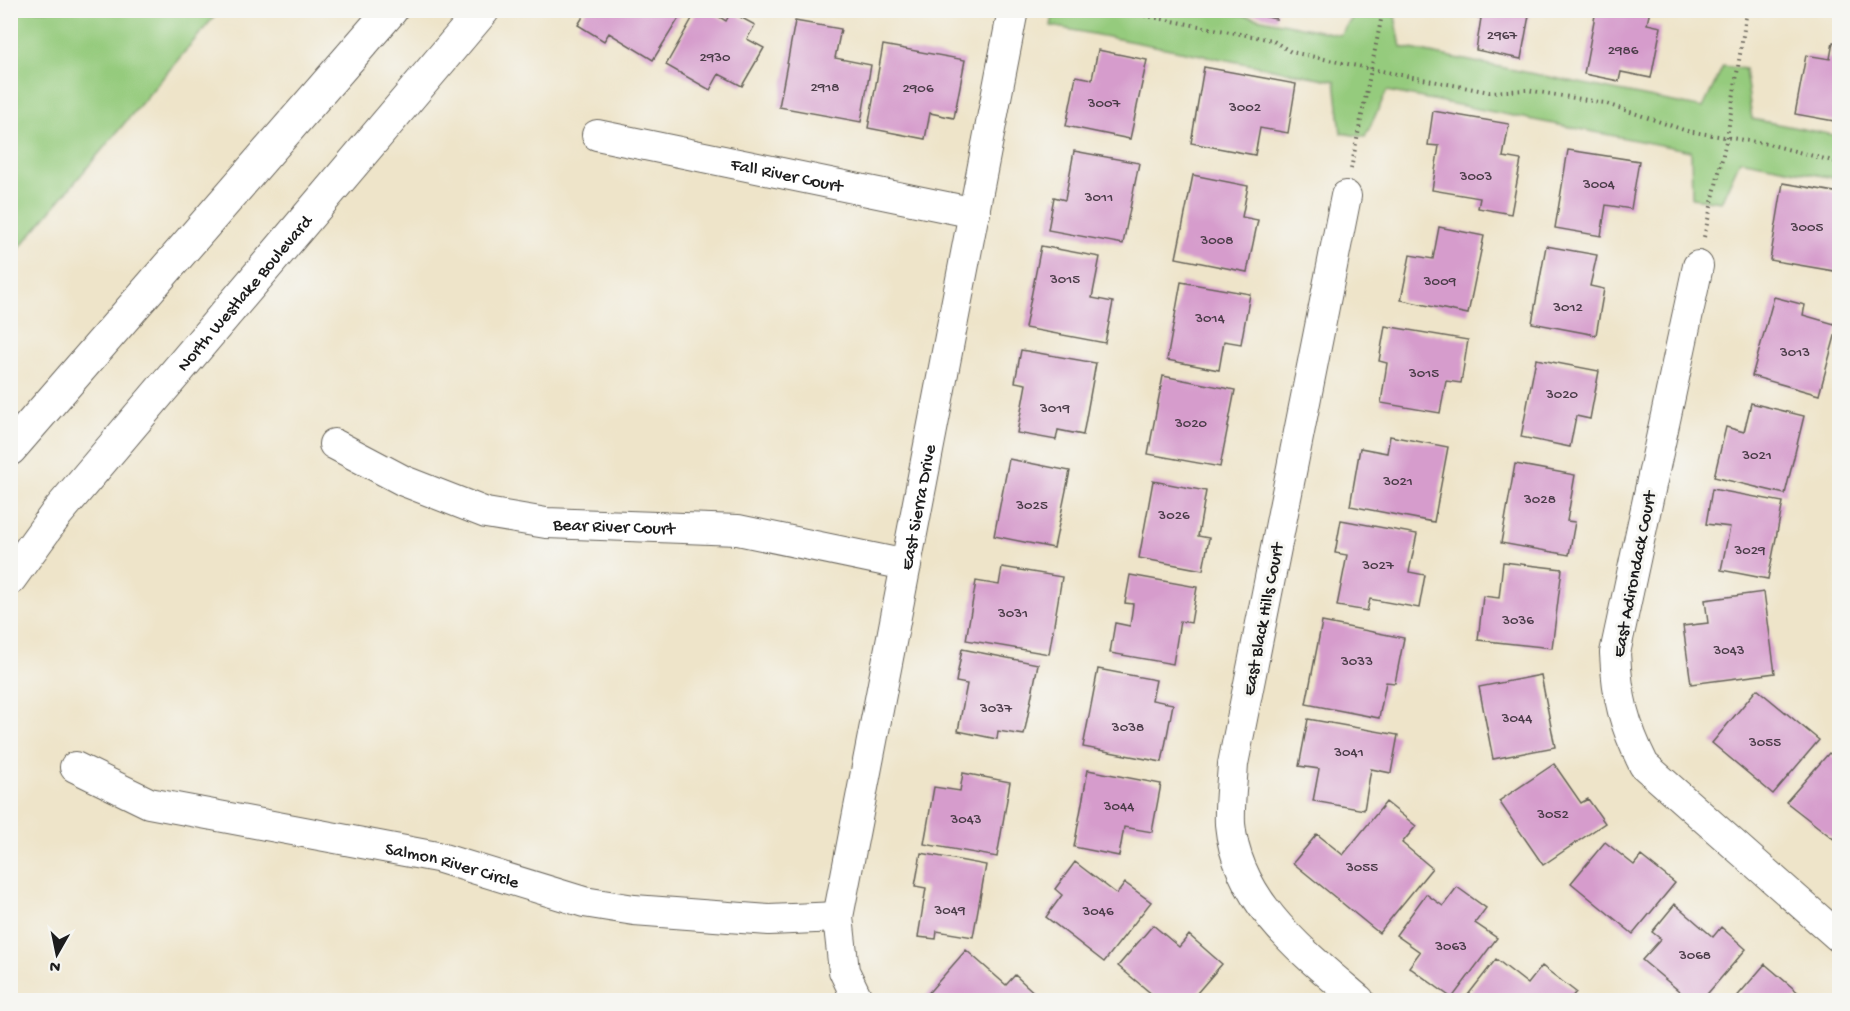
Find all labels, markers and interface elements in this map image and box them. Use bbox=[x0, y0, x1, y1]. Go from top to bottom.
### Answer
house number: 2967 bbox=[1487, 27, 1518, 45]
house number: 2986 bbox=[1608, 42, 1639, 60]
house number: 2930 bbox=[699, 49, 731, 67]
house number: 2918 bbox=[810, 79, 840, 97]
house number: 2906 bbox=[903, 80, 934, 98]
house number: 3007 bbox=[1087, 95, 1122, 113]
house number: 3002 bbox=[1228, 99, 1261, 117]
street label: Fall River Court bbox=[728, 155, 846, 199]
house number: 3003 bbox=[1459, 168, 1493, 186]
house number: 3004 bbox=[1582, 176, 1615, 194]
house number: 3011 bbox=[1084, 189, 1113, 207]
street label: North Westlake Boulevard bbox=[174, 211, 319, 377]
house number: 3005 bbox=[1790, 219, 1823, 237]
house number: 3008 bbox=[1199, 232, 1234, 250]
house number: 3015 bbox=[1049, 271, 1080, 289]
house number: 3009 bbox=[1423, 273, 1457, 291]
house number: 3012 bbox=[1552, 299, 1583, 317]
house number: 3014 bbox=[1194, 310, 1225, 328]
house number: 3013 bbox=[1779, 344, 1810, 362]
house number: 3015 bbox=[1408, 365, 1439, 383]
house number: 3020 bbox=[1545, 386, 1579, 404]
house number: 3019 bbox=[1039, 400, 1070, 418]
house number: 3020 bbox=[1174, 415, 1208, 433]
street label: East Sierra Drive bbox=[897, 442, 942, 572]
house number: 3021 bbox=[1741, 447, 1772, 465]
house number: 3021 bbox=[1382, 473, 1413, 491]
street label: East Adirondack Court bbox=[1609, 488, 1662, 659]
house number: 3028 bbox=[1523, 491, 1556, 509]
house number: 3025 bbox=[1015, 497, 1048, 515]
house number: 3026 bbox=[1157, 507, 1190, 525]
street label: Bear River Court bbox=[552, 515, 677, 541]
street label: East Black Hills Court bbox=[1239, 540, 1290, 698]
house number: 3029 bbox=[1733, 542, 1766, 560]
house number: 3027 bbox=[1361, 557, 1395, 575]
house number: 3031 bbox=[997, 605, 1028, 623]
house number: 3036 bbox=[1501, 612, 1534, 630]
house number: 3043 bbox=[1712, 642, 1745, 660]
house number: 3033 bbox=[1340, 653, 1373, 671]
house number: 3037 bbox=[979, 700, 1013, 718]
house number: 3044 bbox=[1501, 710, 1532, 728]
house number: 3038 bbox=[1111, 719, 1144, 737]
house number: 3055 bbox=[1748, 734, 1781, 752]
house number: 3041 bbox=[1333, 744, 1364, 762]
house number: 3044 bbox=[1103, 798, 1134, 816]
house number: 3052 bbox=[1536, 806, 1569, 824]
house number: 3043 bbox=[949, 811, 982, 829]
street label: Salmon River Circle bbox=[383, 840, 522, 895]
house number: 3055 bbox=[1345, 859, 1378, 877]
house number: 3049 bbox=[934, 902, 966, 920]
house number: 3046 bbox=[1081, 903, 1114, 921]
north arrow bbox=[27, 924, 87, 984]
house number: 3063 bbox=[1434, 938, 1467, 956]
house number: 3068 bbox=[1678, 947, 1711, 965]
text: N bbox=[48, 955, 62, 976]

